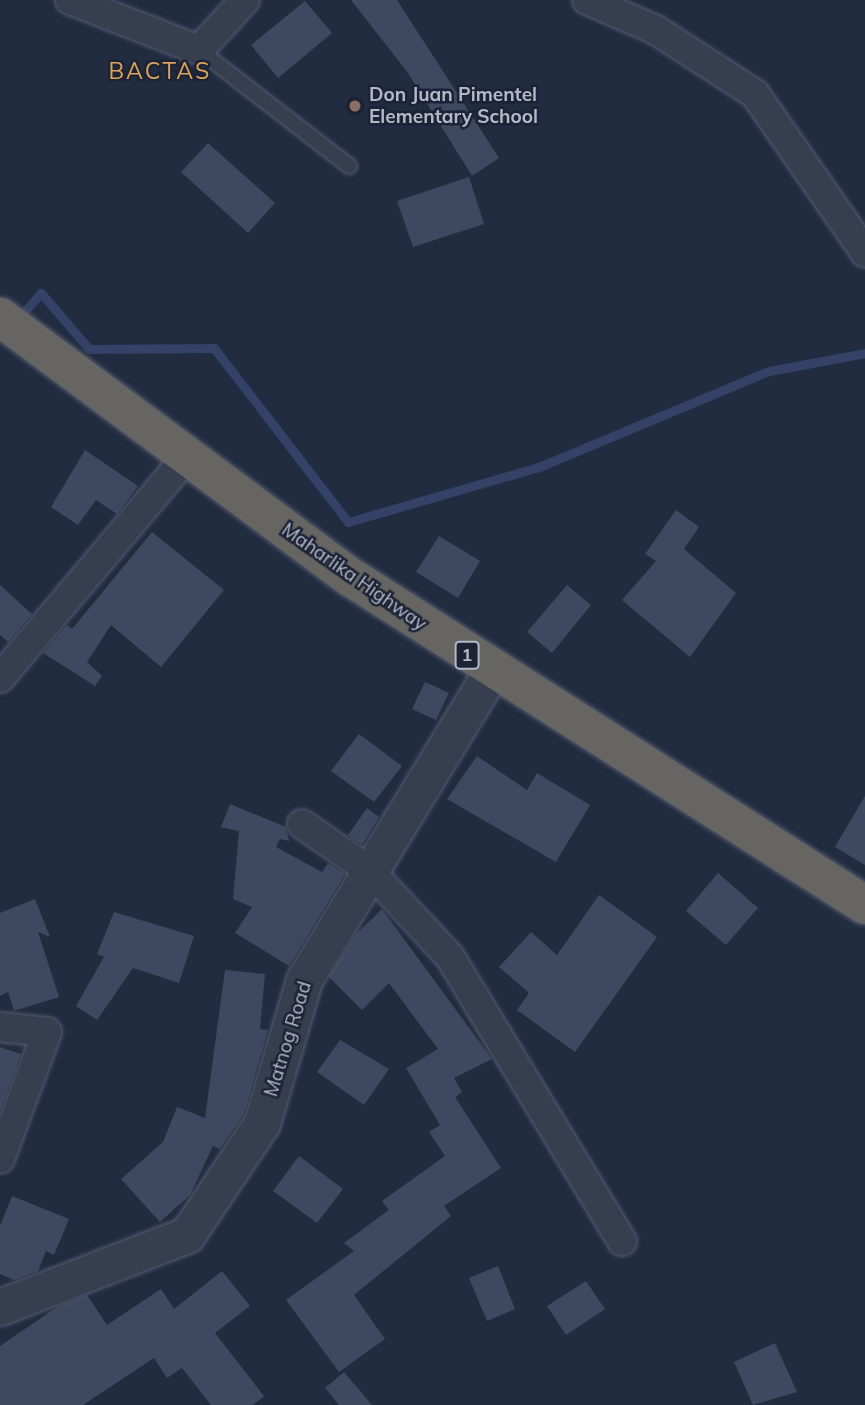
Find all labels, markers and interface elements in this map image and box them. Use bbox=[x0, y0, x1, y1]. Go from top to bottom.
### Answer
district label: BACTAS bbox=[109, 57, 211, 85]
place label: Don Juan Pimentel Elementary School bbox=[369, 84, 538, 128]
marker: Don Juan Pimentel Elementary School bbox=[347, 98, 363, 114]
street label: Maharlika Highway bbox=[277, 518, 431, 636]
road number: 1 bbox=[453, 640, 481, 670]
street label: Matnog Road bbox=[260, 979, 316, 1099]

